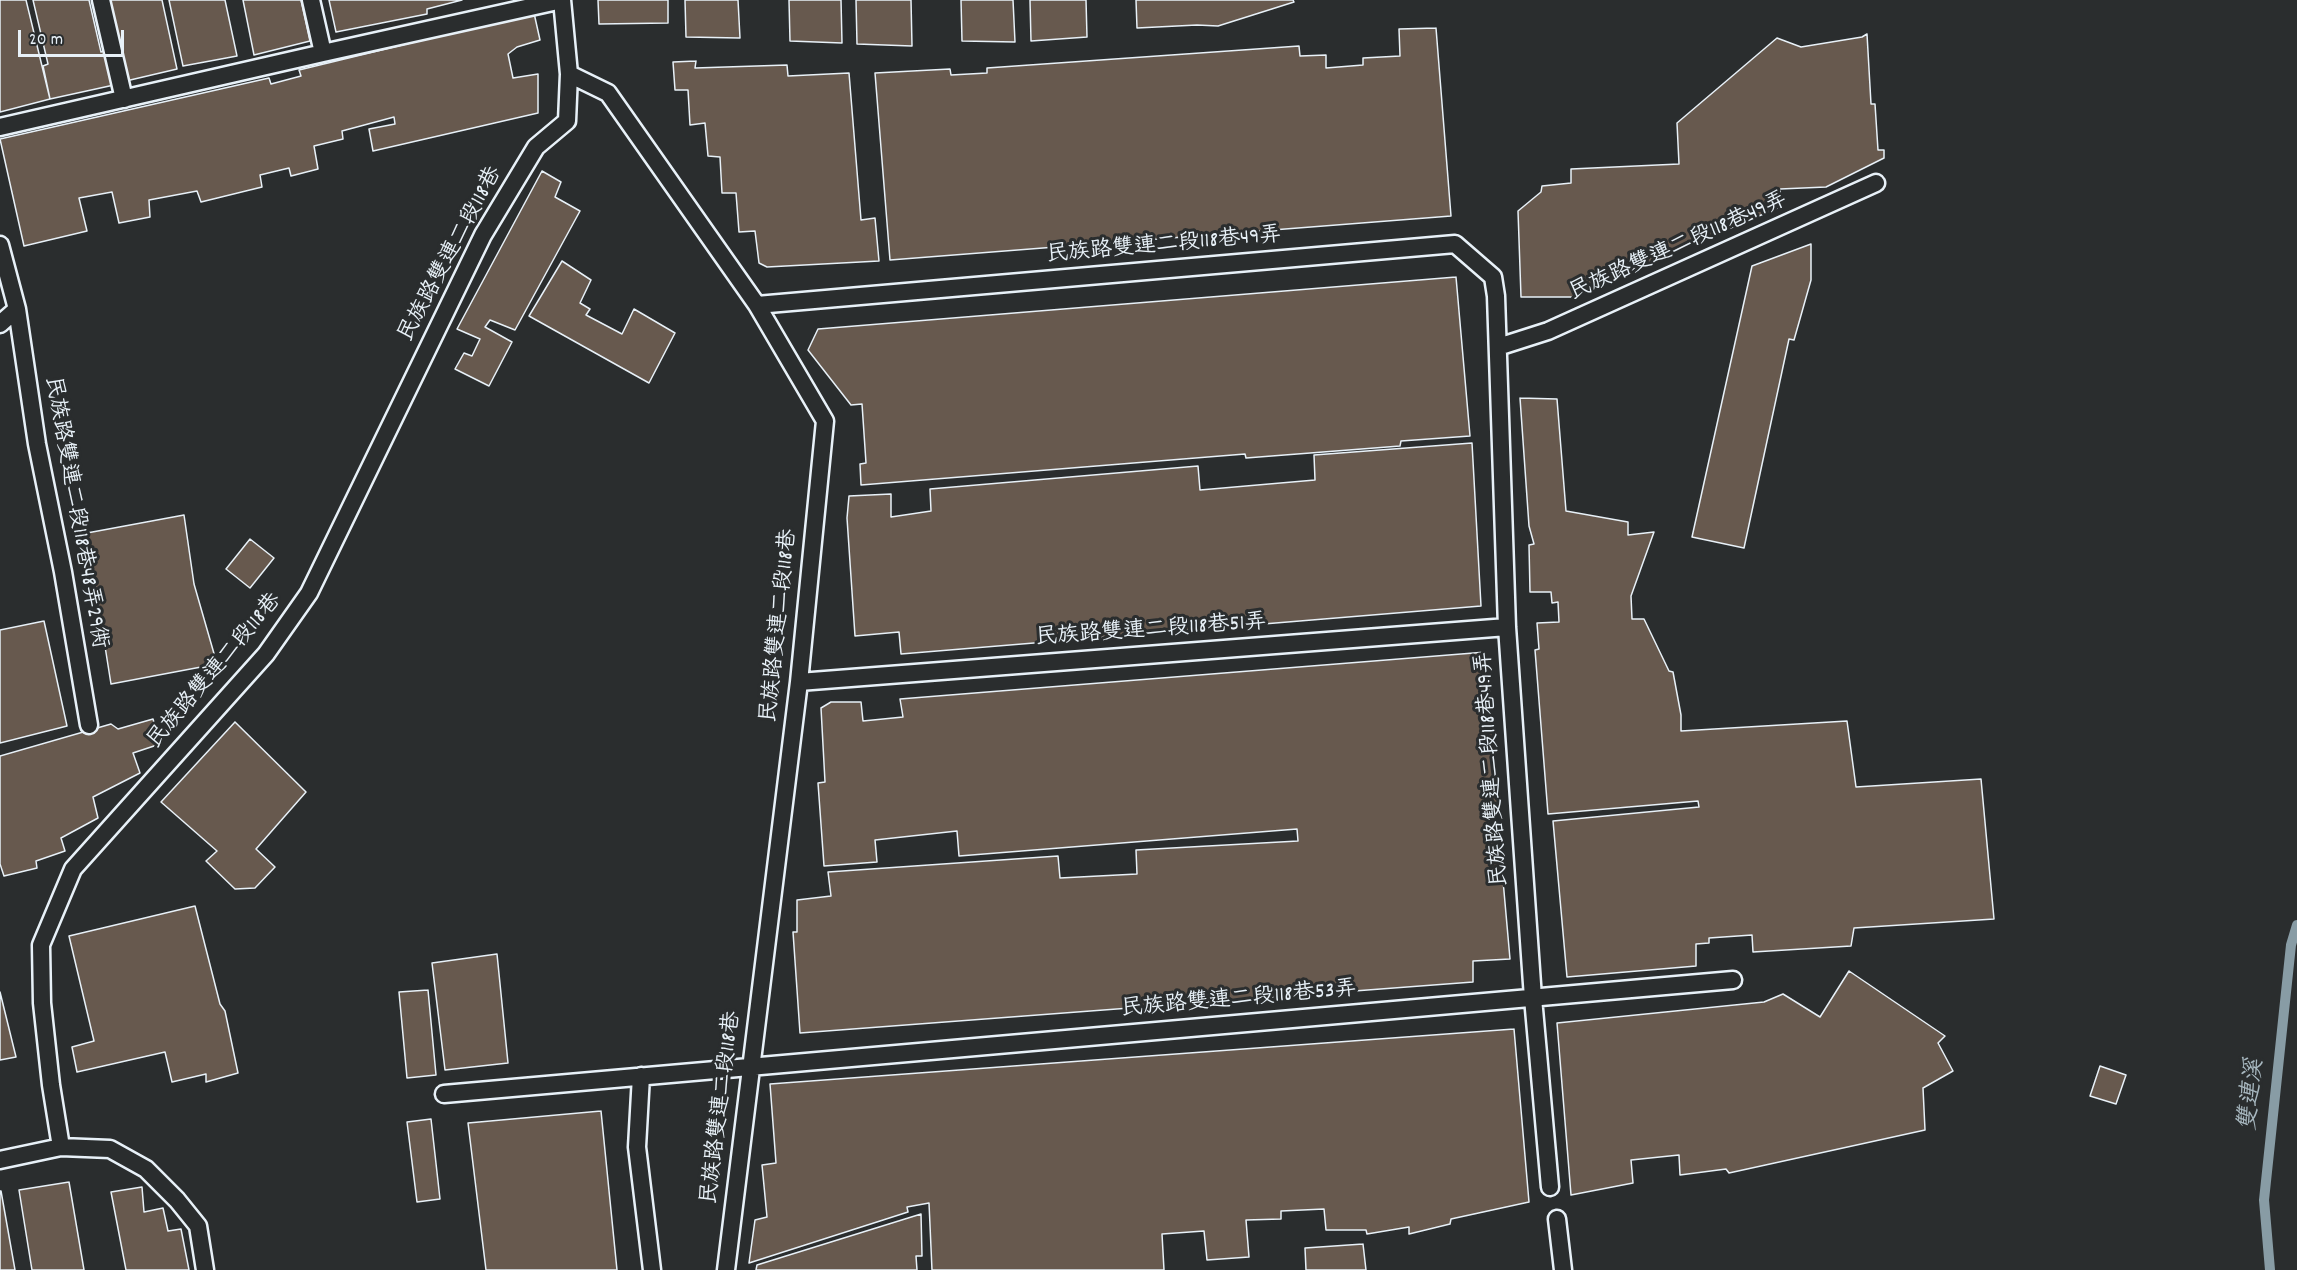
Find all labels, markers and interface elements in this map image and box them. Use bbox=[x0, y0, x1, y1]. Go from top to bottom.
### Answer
scale bar bbox=[21, 18, 128, 56]
text: 20 m bbox=[29, 28, 63, 53]
street label: 民族路雙連二段118巷 bbox=[395, 163, 509, 347]
street label: 民族路雙連二段118巷49弄 bbox=[1566, 188, 1792, 308]
street label: 民族路雙連二段118巷49弄 bbox=[1045, 224, 1283, 270]
street label: 民族路雙連二段118巷48弄29衖 bbox=[37, 375, 111, 651]
street label: 民族路雙連二段118巷 bbox=[758, 528, 804, 724]
street label: 民族路雙連二段118巷 bbox=[143, 589, 289, 755]
street label: 民族路雙連二段118巷51弄 bbox=[1035, 611, 1267, 653]
street label: 民族路雙連二段118巷49弄 bbox=[1473, 651, 1515, 887]
street label: 民族路雙連二段118巷53弄 bbox=[1120, 978, 1358, 1024]
street label: 民族路雙連二段118巷 bbox=[698, 1010, 748, 1206]
water label: 雙連溪 bbox=[2236, 1058, 2272, 1132]

